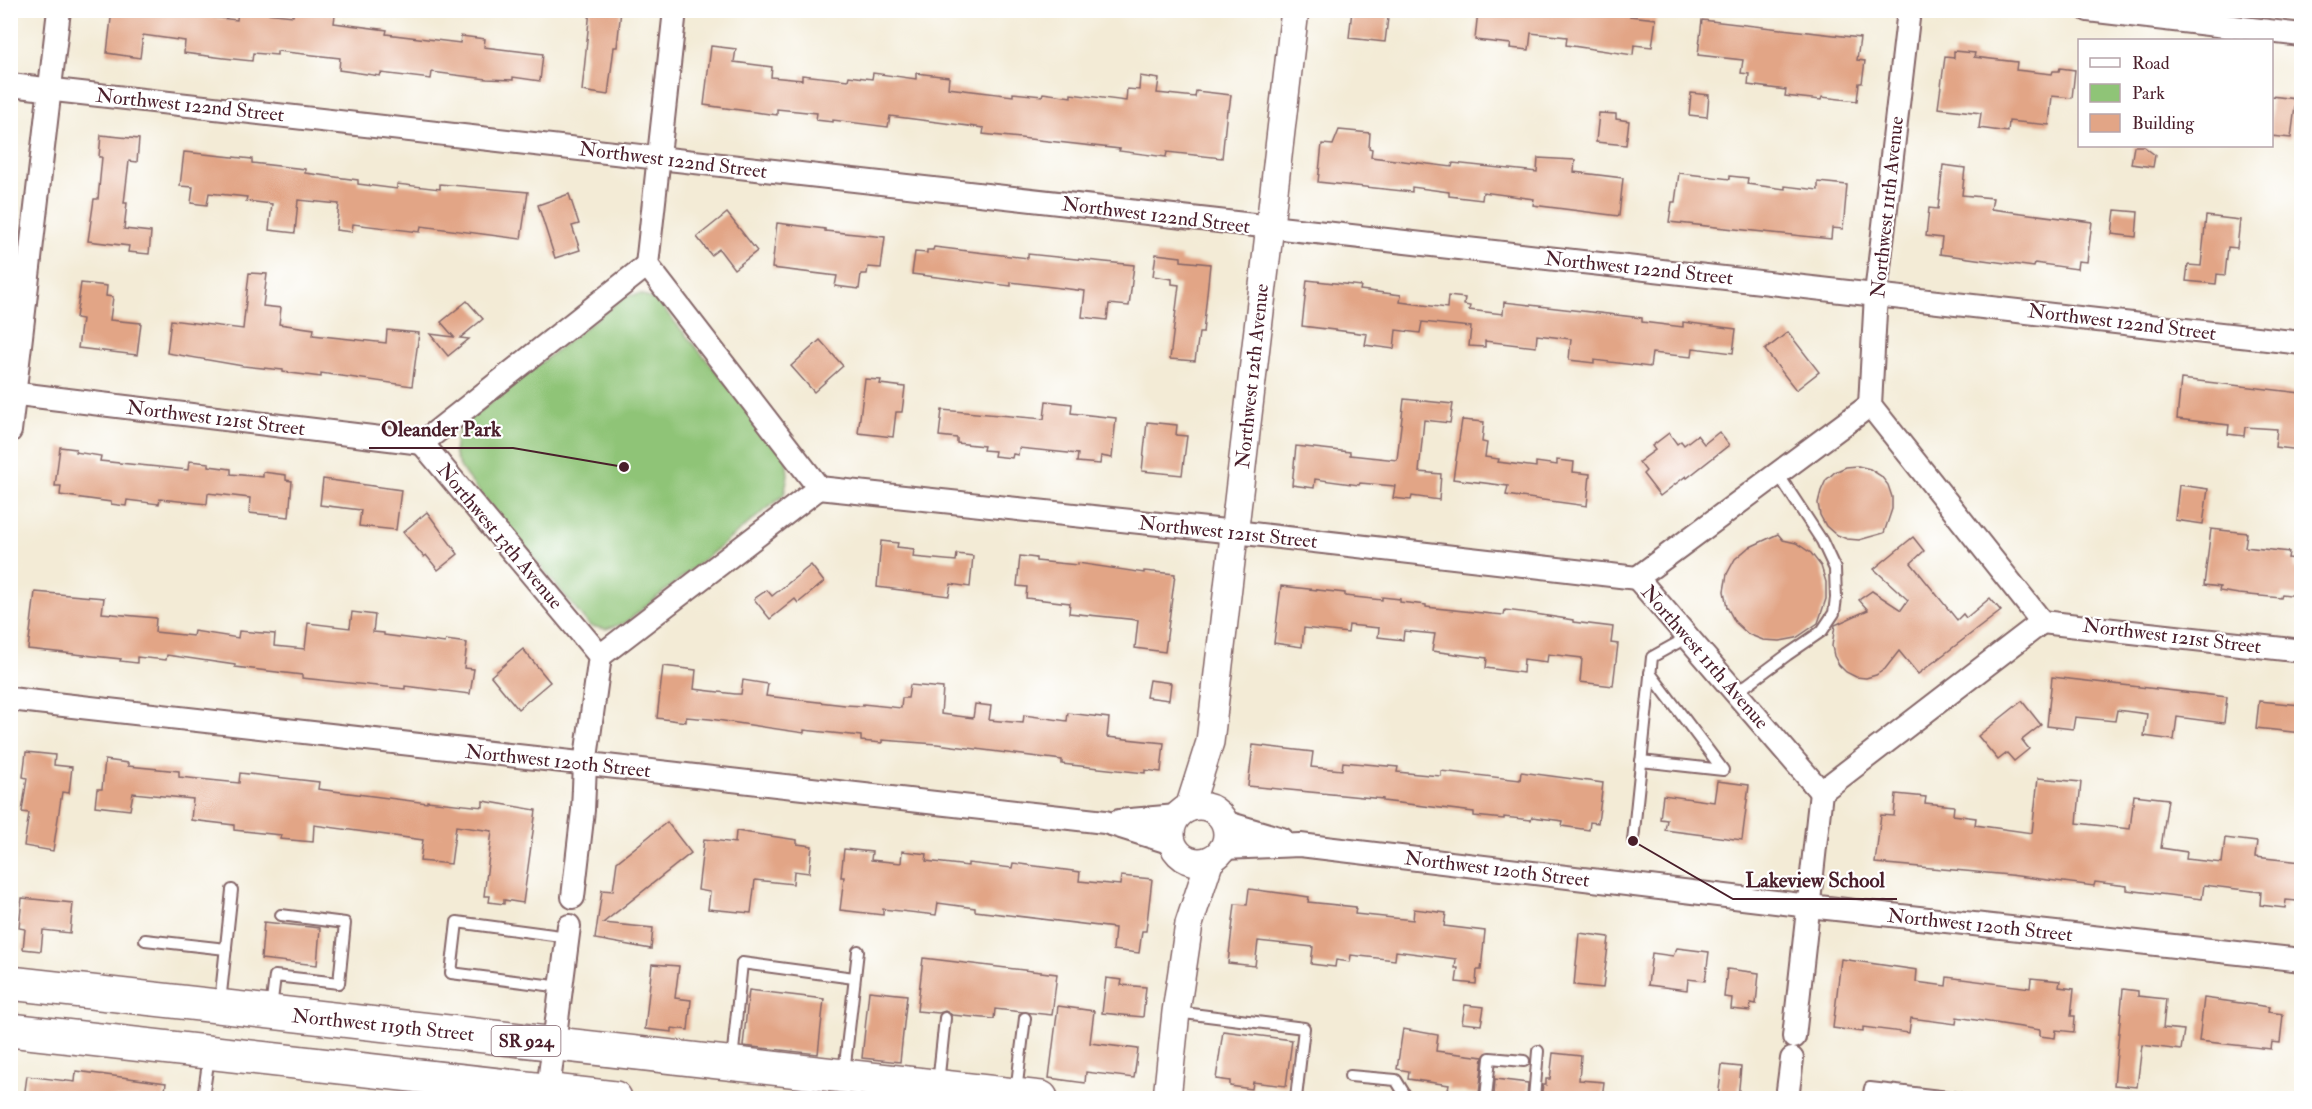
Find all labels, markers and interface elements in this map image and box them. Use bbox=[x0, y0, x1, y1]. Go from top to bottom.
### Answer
legend bbox=[2078, 39, 2273, 147]
text: Road bbox=[2132, 52, 2170, 75]
text: Park bbox=[2132, 82, 2165, 105]
street label: Northwest 122nd Street bbox=[95, 83, 286, 127]
text: Building bbox=[2132, 112, 2195, 135]
street label: Northwest 11th Avenue bbox=[1865, 115, 1909, 299]
street label: Northwest 122nd Street bbox=[578, 136, 769, 184]
street label: Northwest 122nd Street bbox=[1061, 191, 1252, 239]
street label: Northwest 122nd Street bbox=[1544, 246, 1735, 290]
street label: Northwest 12th Avenue bbox=[1230, 282, 1274, 470]
street label: Northwest 122nd Street bbox=[2027, 298, 2218, 346]
street label: Northwest 121st Street bbox=[125, 395, 307, 441]
callout: Oleander Park bbox=[369, 409, 513, 448]
text: Oleander Park bbox=[381, 416, 502, 443]
street label: Northwest 13th Avenue bbox=[432, 458, 568, 614]
street label: Northwest 121st Street bbox=[1137, 510, 1319, 554]
street label: Northwest 11th Avenue bbox=[1636, 580, 1774, 734]
street label: Northwest 121st Street bbox=[2081, 613, 2263, 659]
street label: Northwest 120th Street bbox=[464, 739, 652, 783]
street label: Northwest 120th Street bbox=[1403, 845, 1591, 893]
callout: Lakeview School bbox=[1733, 860, 1897, 899]
text: Lakeview School bbox=[1745, 867, 1885, 894]
street label: Northwest 120th Street bbox=[1886, 903, 2074, 947]
street label: Northwest 119th Street bbox=[291, 1003, 476, 1047]
road number: SR 924 bbox=[492, 1026, 560, 1056]

